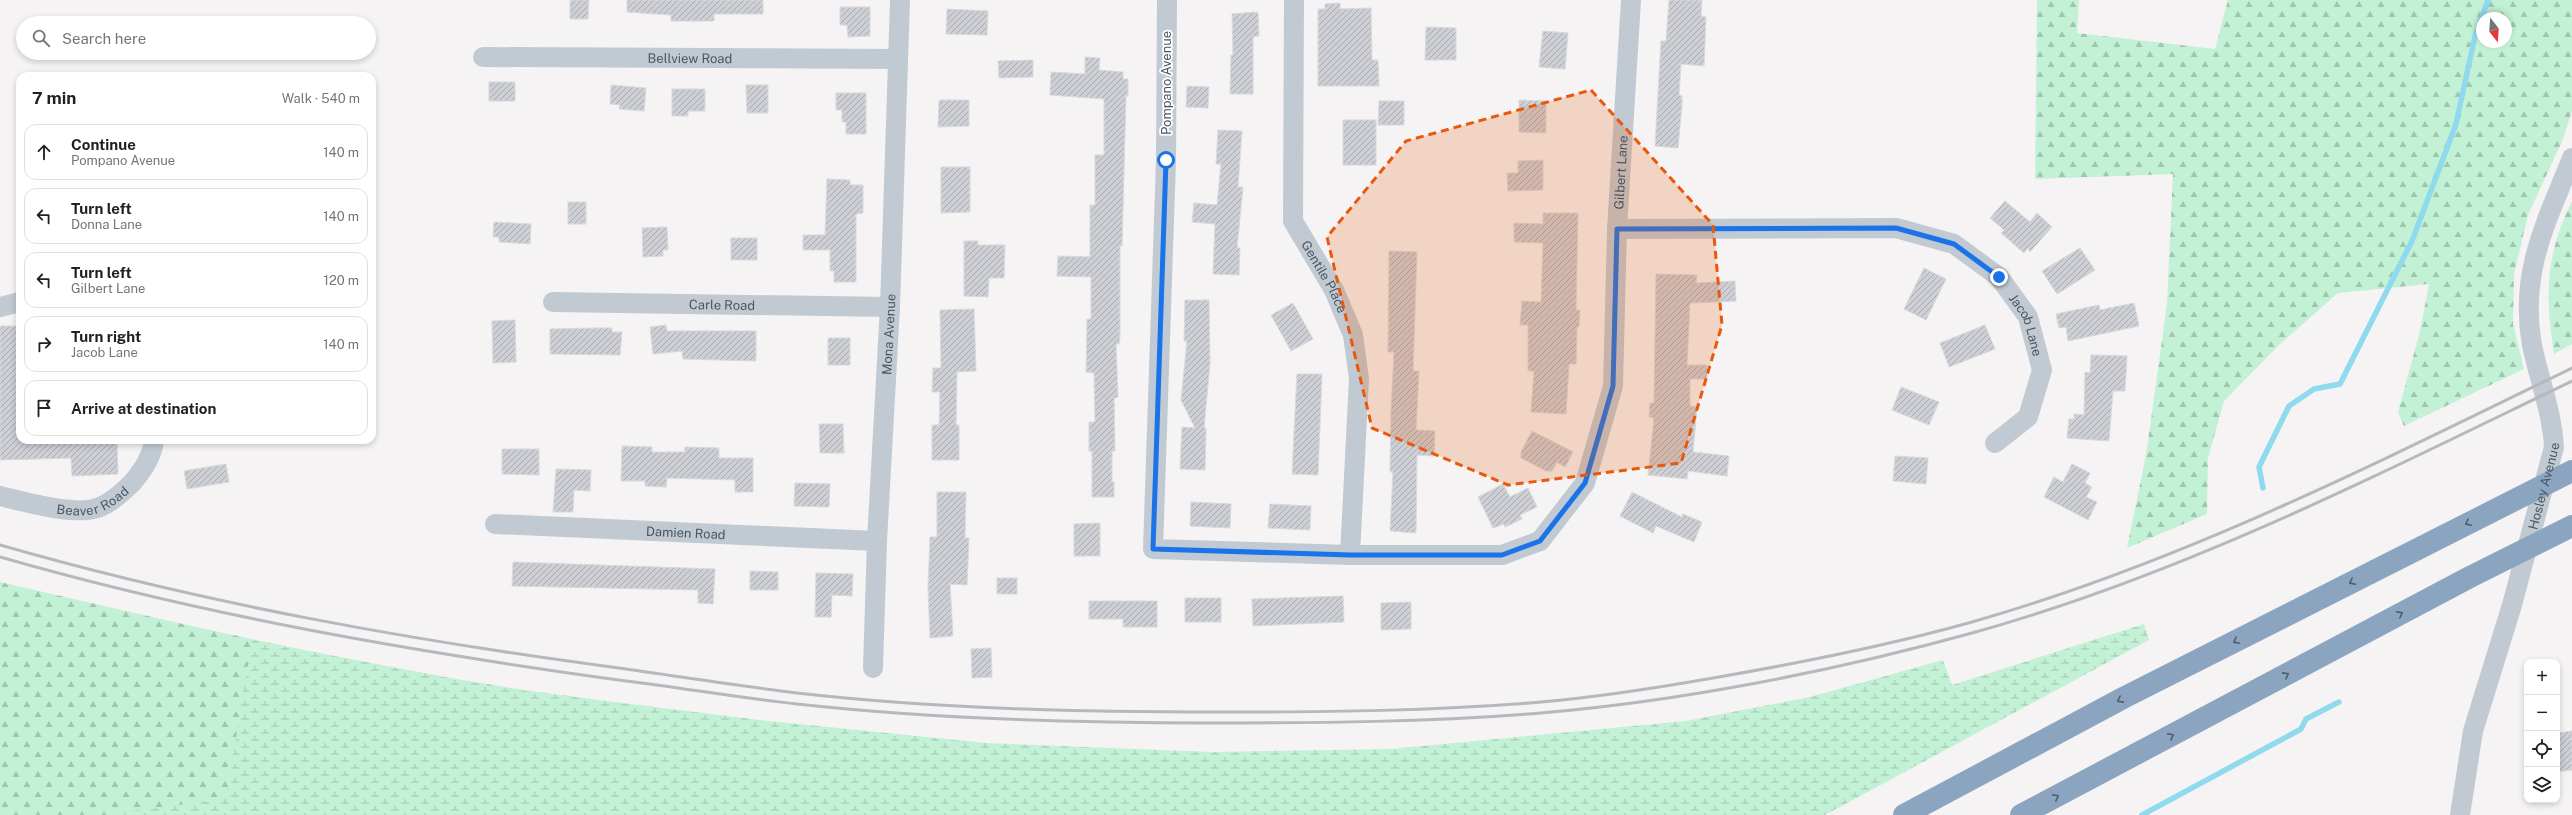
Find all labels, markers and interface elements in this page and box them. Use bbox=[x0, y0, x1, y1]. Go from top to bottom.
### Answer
north arrow bbox=[2476, 12, 2512, 48]
search box bbox=[16, 16, 376, 60]
icon: search bbox=[30, 27, 52, 49]
text: Search here bbox=[62, 30, 146, 47]
street label: Pompano Avenue bbox=[1159, 31, 1174, 135]
street label: Bellview Road bbox=[648, 50, 732, 66]
text: 7 min bbox=[32, 88, 76, 108]
text: Walk · 540 m bbox=[282, 91, 360, 106]
street label: Gilbert Lane bbox=[1611, 135, 1630, 210]
text: Continue bbox=[71, 136, 136, 153]
icon: ahead bbox=[33, 141, 55, 163]
text: 140 m bbox=[323, 145, 359, 160]
route start bbox=[1157, 151, 1175, 169]
text: Pompano Avenue bbox=[71, 153, 175, 168]
text: Turn left bbox=[71, 200, 132, 217]
icon: left bbox=[33, 205, 55, 227]
text: 140 m bbox=[323, 209, 359, 224]
text: Donna Lane bbox=[71, 217, 142, 232]
street label: Gentile Place bbox=[1299, 238, 1350, 315]
text: Turn left bbox=[71, 264, 132, 281]
route end bbox=[1990, 268, 2008, 286]
icon: left bbox=[33, 269, 55, 291]
text: 120 m bbox=[324, 273, 359, 288]
text: Gilbert Lane bbox=[71, 281, 145, 296]
street label: Jacob Lane bbox=[2006, 291, 2045, 358]
street label: Mona Avenue bbox=[879, 294, 898, 375]
street label: Carle Road bbox=[689, 297, 755, 312]
text: Turn right bbox=[71, 328, 141, 345]
icon: right bbox=[33, 333, 55, 355]
text: 140 m bbox=[323, 337, 359, 352]
text: Jacob Lane bbox=[71, 345, 138, 360]
icon: arrive bbox=[33, 397, 55, 419]
text: Arrive at destination bbox=[71, 400, 216, 417]
street label: Hosley Avenue bbox=[2525, 442, 2562, 531]
street label: Beaver Road bbox=[56, 483, 131, 518]
one-way arrow bbox=[2464, 519, 2472, 526]
street label: Damien Road bbox=[646, 523, 726, 542]
one-way arrow bbox=[2348, 577, 2356, 585]
one-way arrow bbox=[2396, 611, 2404, 619]
one-way arrow bbox=[2232, 636, 2240, 644]
map controls bbox=[2524, 659, 2560, 803]
button: + bbox=[2524, 659, 2560, 695]
one-way arrow bbox=[2281, 672, 2289, 680]
one-way arrow bbox=[2117, 695, 2124, 703]
button: − bbox=[2524, 695, 2560, 731]
button: locate bbox=[2524, 731, 2560, 767]
one-way arrow bbox=[2166, 733, 2174, 741]
button: layers bbox=[2524, 767, 2560, 803]
one-way arrow bbox=[2052, 794, 2059, 801]

